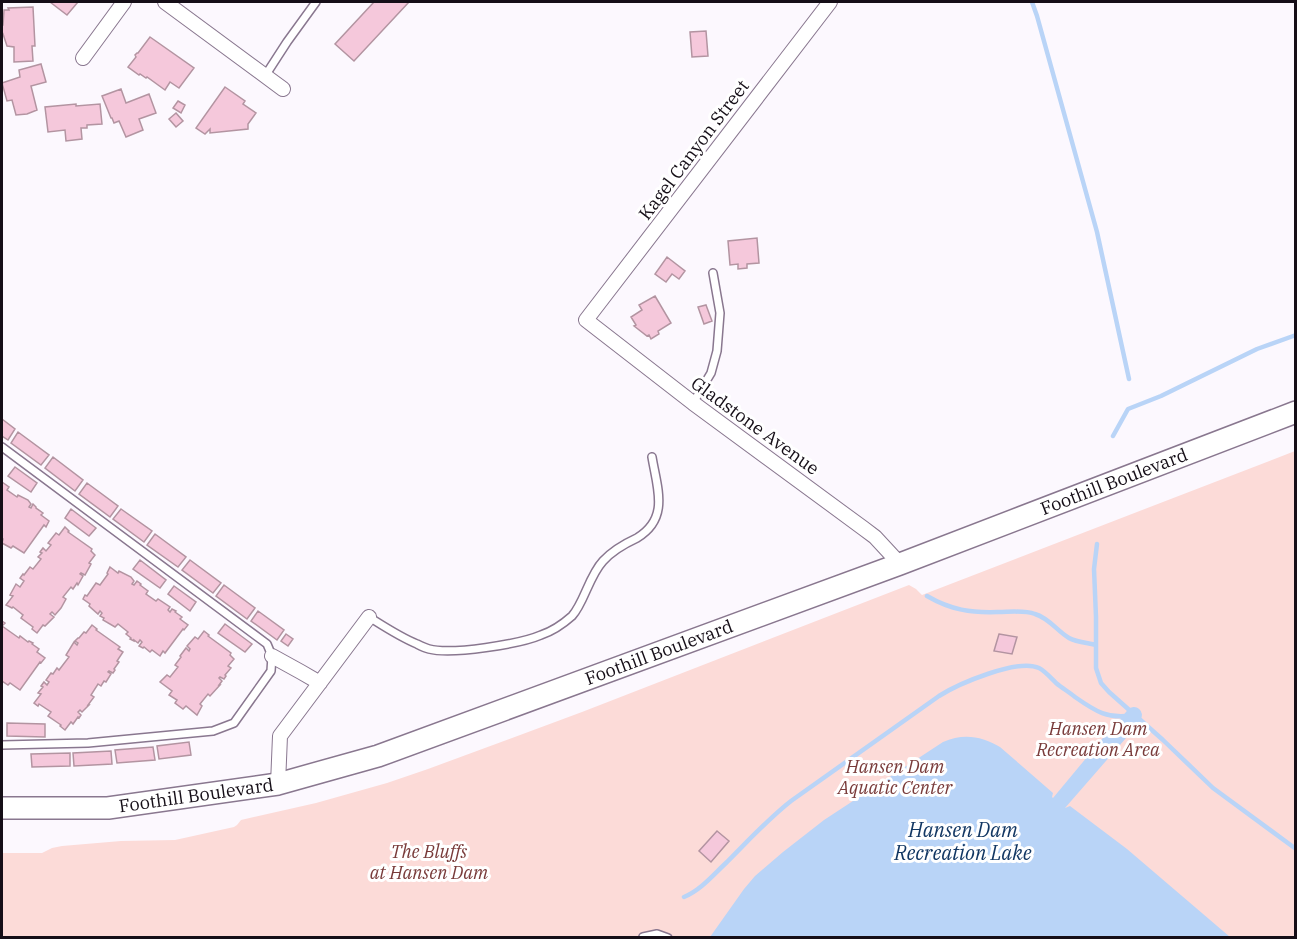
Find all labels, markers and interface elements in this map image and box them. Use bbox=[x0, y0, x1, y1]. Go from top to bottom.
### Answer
street label: Kagel Canyon Street bbox=[633, 75, 754, 224]
street label: Gladstone Avenue bbox=[687, 371, 824, 480]
street label: Foothill Boulevard bbox=[1037, 443, 1191, 520]
street label: Foothill Boulevard bbox=[582, 614, 736, 690]
park label: Hansen Dam Recreation Area bbox=[1035, 717, 1160, 761]
park label: Hansen Dam Aquatic Center bbox=[837, 755, 953, 799]
street label: Foothill Boulevard bbox=[117, 773, 275, 817]
water label: Hansen Dam Recreation Lake bbox=[893, 816, 1032, 866]
park label: The Bluffs at Hansen Dam bbox=[370, 840, 488, 884]

